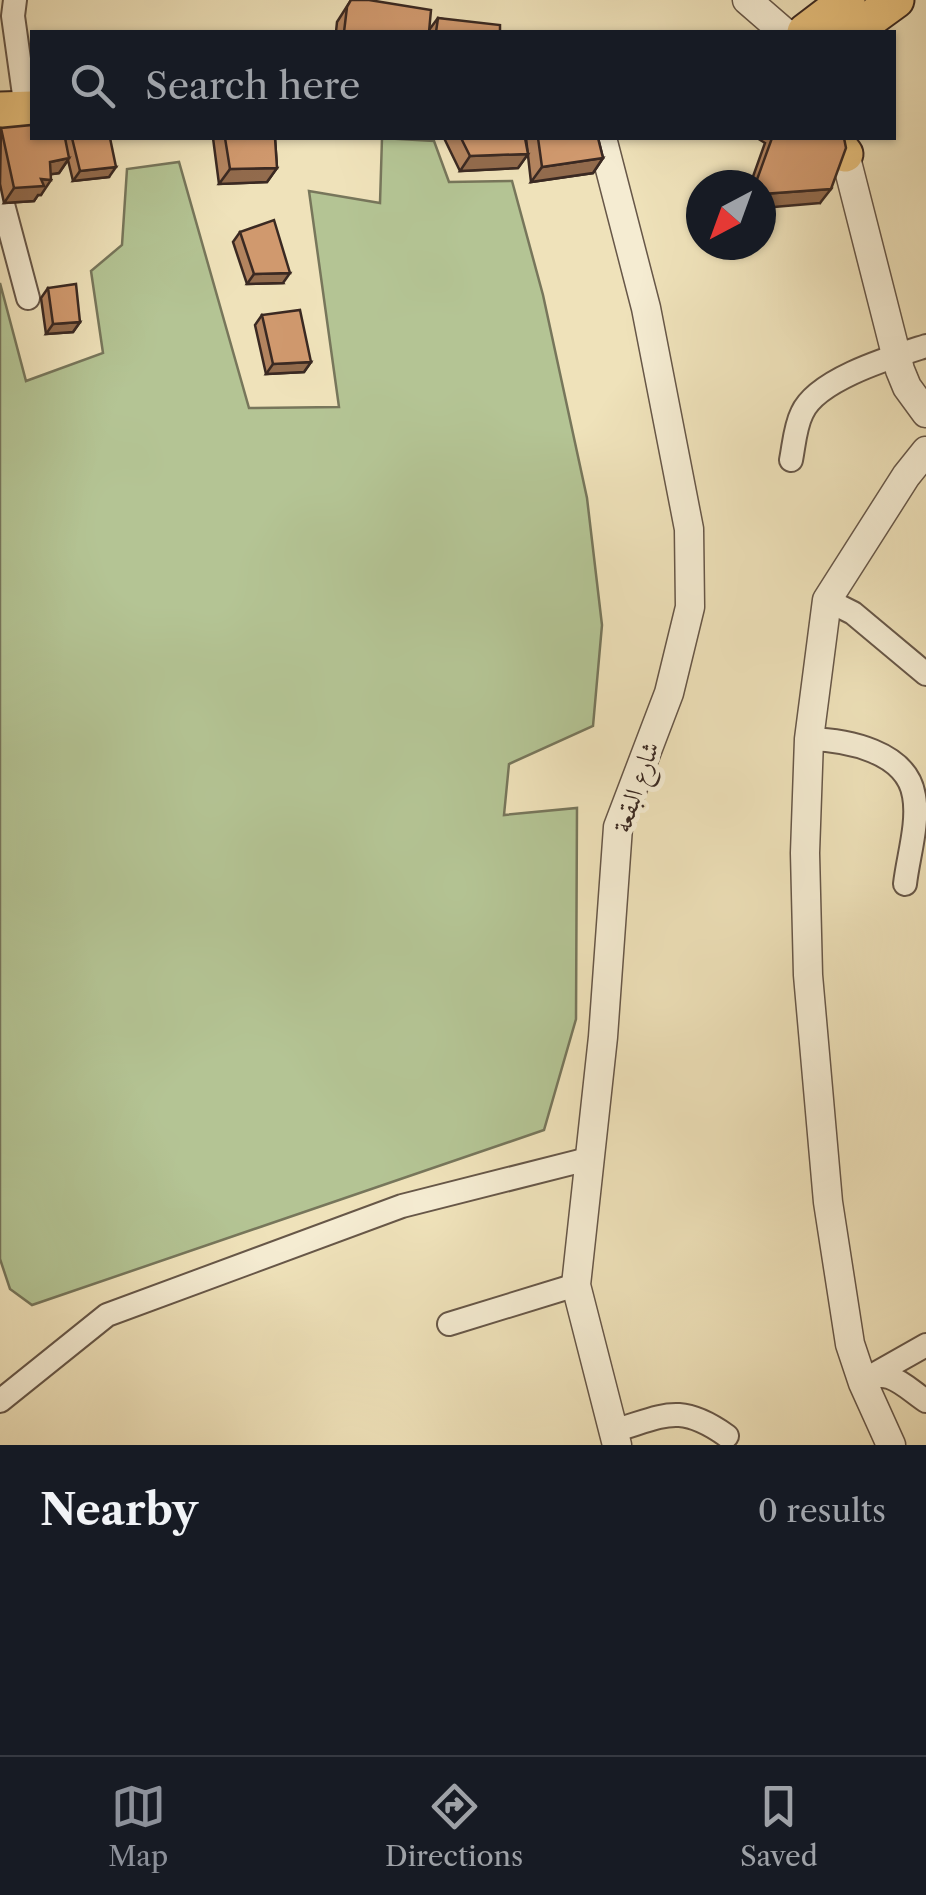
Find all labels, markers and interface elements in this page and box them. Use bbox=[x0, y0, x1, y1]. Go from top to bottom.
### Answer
search box bbox=[30, 30, 896, 140]
icon: search bbox=[65, 58, 120, 113]
text: Search here bbox=[145, 62, 360, 109]
north arrow bbox=[686, 170, 776, 260]
street label: شارع البقعة bbox=[606, 737, 672, 838]
text: Nearby bbox=[40, 1484, 198, 1536]
text: 0 results bbox=[758, 1491, 886, 1530]
tab: Map bbox=[108, 1779, 168, 1873]
tab: Directions bbox=[385, 1779, 523, 1873]
tab: Saved bbox=[740, 1779, 818, 1873]

